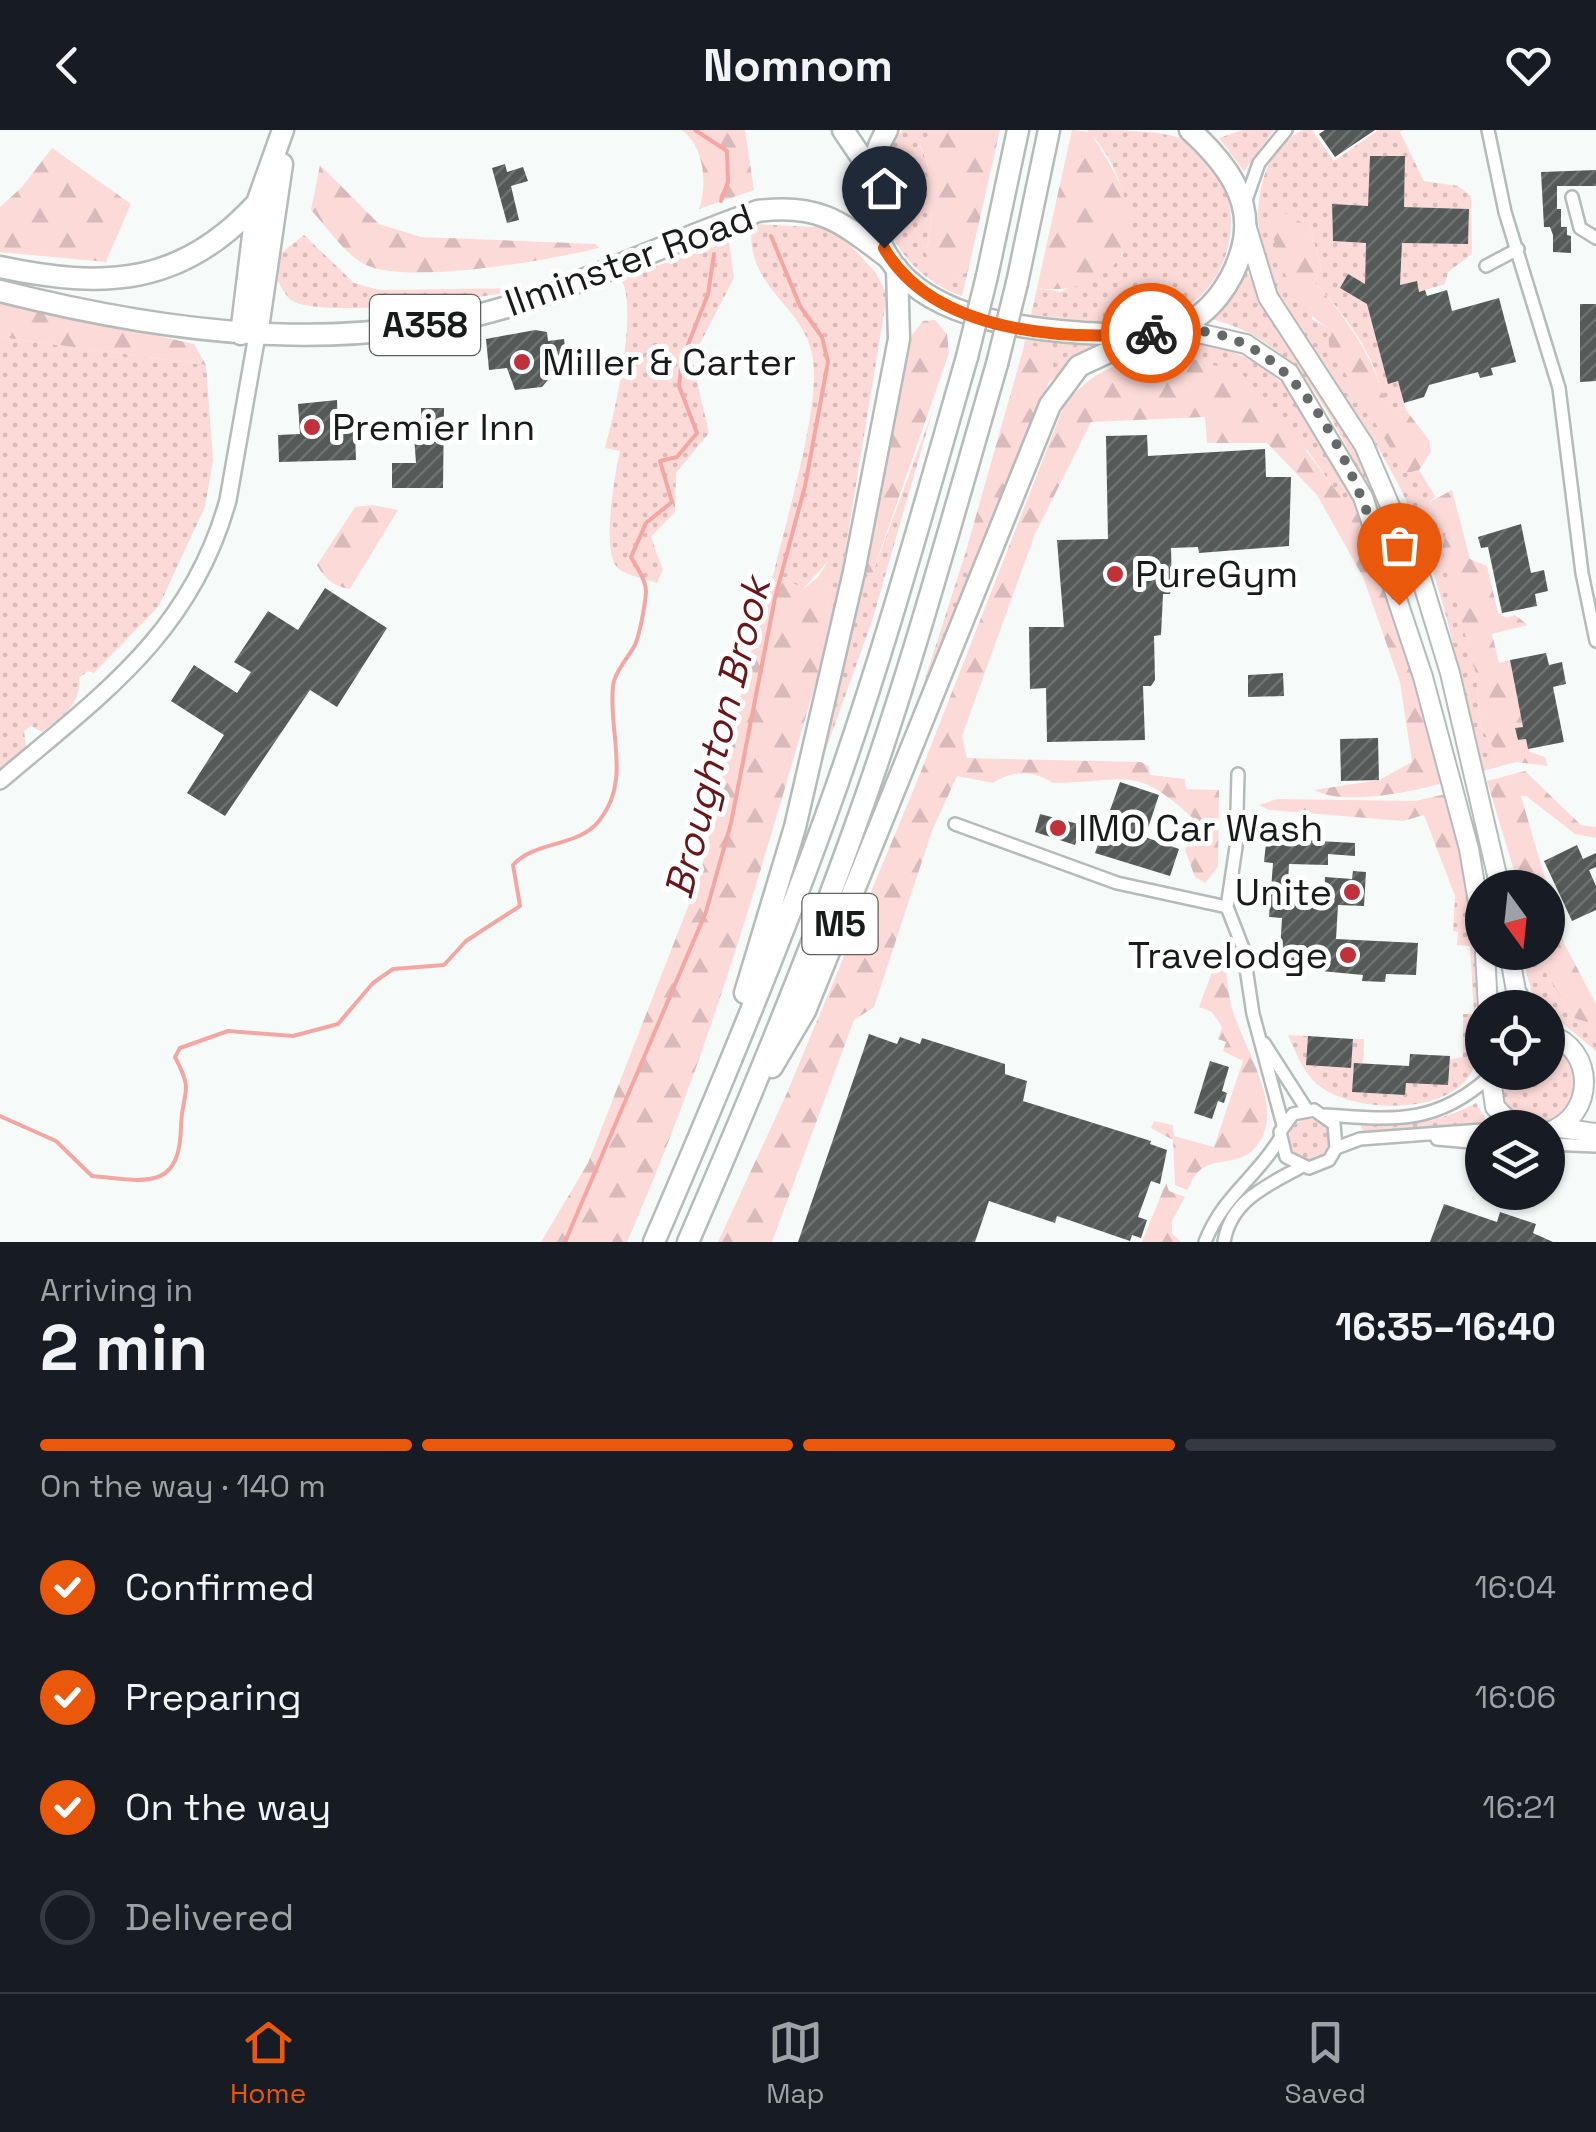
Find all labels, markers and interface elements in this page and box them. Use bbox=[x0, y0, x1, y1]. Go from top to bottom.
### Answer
text: Nomnom bbox=[703, 37, 893, 94]
icon: back bbox=[40, 38, 95, 93]
icon: heart bbox=[1501, 38, 1556, 93]
pin bbox=[842, 146, 927, 249]
icon: home bbox=[857, 161, 912, 216]
street label: Ilminster Road bbox=[499, 193, 759, 327]
courier bbox=[1101, 283, 1201, 383]
road number: A358 bbox=[370, 295, 480, 355]
icon: bike bbox=[1124, 306, 1179, 361]
place label: Miller & Carter bbox=[542, 338, 796, 386]
marker: Miller & Carter bbox=[511, 351, 533, 373]
place label: Premier Inn bbox=[332, 403, 535, 451]
marker: Premier Inn bbox=[301, 416, 323, 438]
pin bbox=[1357, 503, 1442, 606]
icon: bag bbox=[1372, 518, 1427, 573]
place label: PureGym bbox=[1135, 550, 1298, 598]
marker: PureGym bbox=[1104, 563, 1126, 585]
water label: Broughton Brook bbox=[653, 568, 783, 904]
place label: IMO Car Wash bbox=[1078, 804, 1323, 852]
marker: IMO Car Wash bbox=[1047, 817, 1069, 839]
place label: Unite bbox=[1235, 868, 1332, 916]
north arrow bbox=[1465, 870, 1565, 970]
map controls bbox=[1465, 870, 1565, 1210]
marker: Unite bbox=[1341, 881, 1363, 903]
road number: M5 bbox=[802, 894, 878, 954]
place label: Travelodge bbox=[1128, 931, 1328, 979]
marker: Travelodge bbox=[1337, 944, 1359, 966]
button: locate bbox=[1465, 990, 1565, 1090]
button: layers bbox=[1465, 1110, 1565, 1210]
text: Arriving in bbox=[40, 1270, 193, 1310]
text: 16:35–16:40 bbox=[1335, 1303, 1556, 1351]
text: 2 min bbox=[40, 1306, 208, 1389]
text: On the way · 140 m bbox=[40, 1466, 326, 1506]
icon: check bbox=[40, 1560, 95, 1615]
text: Confirmed bbox=[125, 1563, 315, 1611]
text: 16:04 bbox=[1474, 1567, 1556, 1607]
icon: check bbox=[40, 1670, 95, 1725]
text: Preparing bbox=[125, 1673, 302, 1721]
text: 16:06 bbox=[1475, 1677, 1556, 1717]
icon: check bbox=[40, 1780, 95, 1835]
text: On the way bbox=[125, 1783, 331, 1831]
text: 16:21 bbox=[1482, 1787, 1556, 1827]
text: Delivered bbox=[125, 1893, 294, 1941]
tab: Home bbox=[230, 2015, 306, 2111]
tab: Map bbox=[766, 2015, 825, 2111]
tab: Saved bbox=[1284, 2015, 1366, 2111]

